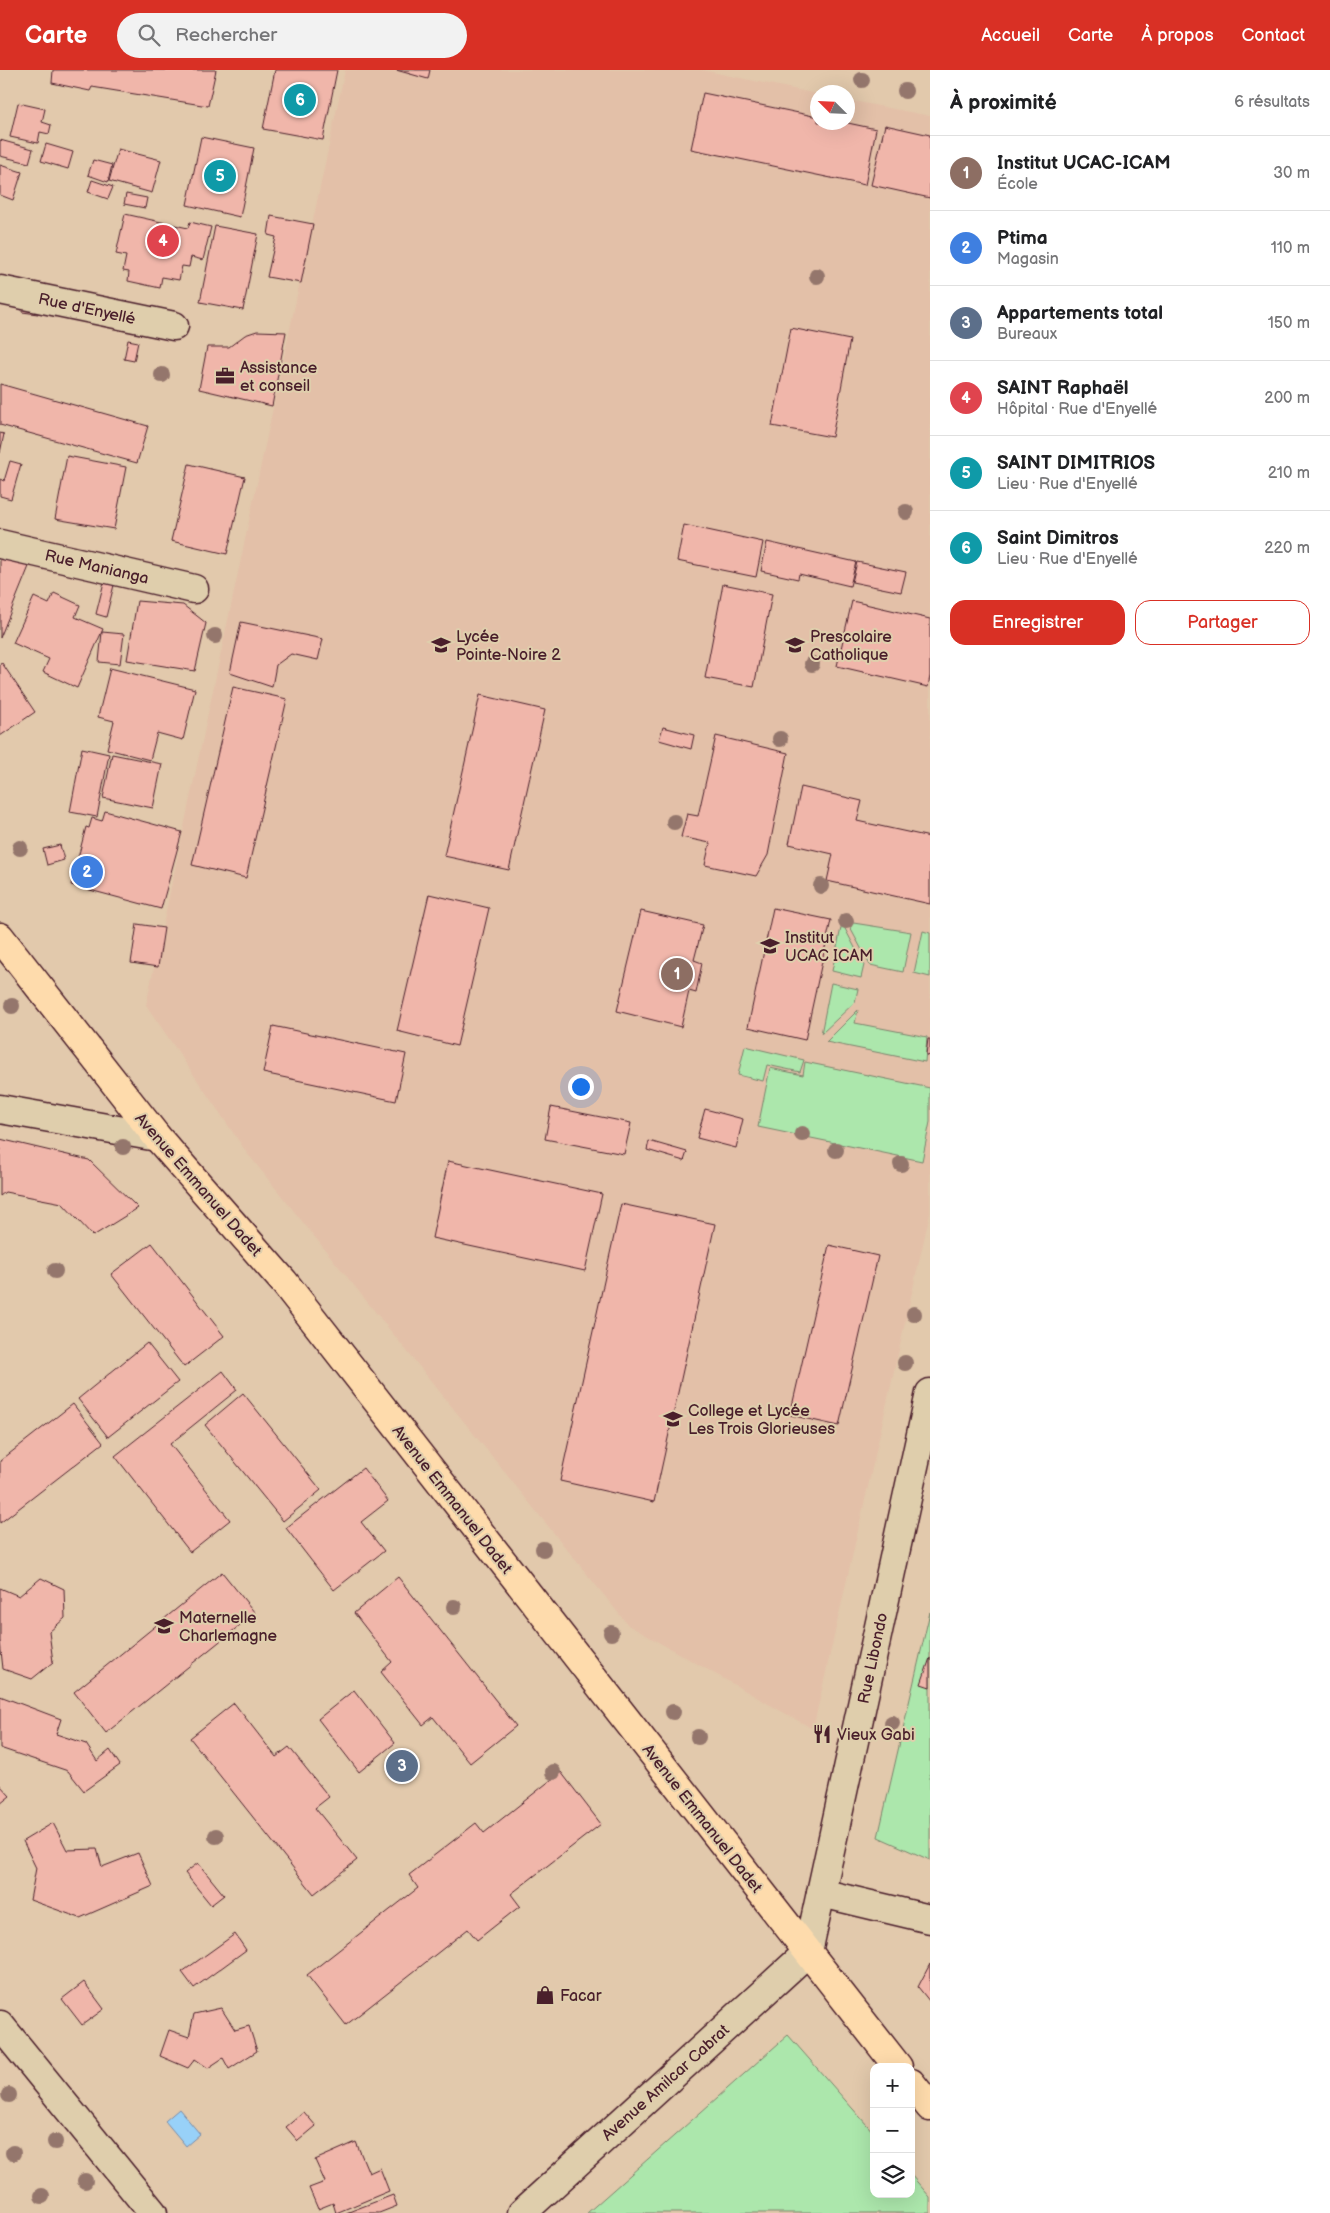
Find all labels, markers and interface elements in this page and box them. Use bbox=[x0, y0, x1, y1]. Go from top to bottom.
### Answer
search box bbox=[117, 13, 467, 58]
text: Carte bbox=[25, 21, 87, 50]
icon: search bbox=[135, 21, 163, 49]
text: Rechercher bbox=[175, 24, 277, 47]
text: Accueil bbox=[981, 25, 1040, 46]
text: Carte bbox=[1068, 25, 1113, 46]
text: À propos bbox=[1141, 25, 1214, 46]
text: Contact bbox=[1242, 25, 1305, 46]
pin: 6 bbox=[284, 81, 316, 119]
north arrow bbox=[810, 85, 855, 130]
text: À proximité bbox=[950, 90, 1057, 115]
text: 6 résultats bbox=[1234, 93, 1310, 112]
text: Institut UCAC-ICAM bbox=[997, 152, 1171, 175]
pin: 5 bbox=[204, 157, 236, 195]
text: 1 bbox=[963, 164, 969, 183]
text: 30 m bbox=[1273, 164, 1310, 183]
text: École bbox=[997, 175, 1038, 194]
pin: 4 bbox=[147, 222, 179, 260]
text: Ptima bbox=[997, 227, 1048, 250]
text: 2 bbox=[961, 239, 971, 258]
text: 110 m bbox=[1271, 239, 1310, 258]
text: Magasin bbox=[997, 250, 1059, 269]
street label: Rue d'Enyellé bbox=[36, 290, 137, 329]
text: Appartements total bbox=[997, 302, 1163, 325]
text: 3 bbox=[961, 314, 971, 333]
text: 150 m bbox=[1268, 314, 1310, 333]
text: Bureaux bbox=[997, 325, 1057, 344]
place label: Assistance et conseil bbox=[240, 359, 318, 396]
office icon: Assistance et conseil bbox=[214, 365, 236, 387]
text: SAINT Raphaël bbox=[997, 377, 1129, 400]
text: 4 bbox=[961, 389, 971, 408]
text: 200 m bbox=[1264, 389, 1310, 408]
text: Hôpital · Rue d'Enyellé bbox=[997, 400, 1157, 419]
text: SAINT DIMITRIOS bbox=[997, 452, 1155, 475]
text: 5 bbox=[961, 464, 971, 483]
text: 210 m bbox=[1268, 464, 1310, 483]
text: Lieu · Rue d'Enyellé bbox=[997, 475, 1138, 494]
text: Saint Dimitros bbox=[997, 527, 1119, 550]
text: 6 bbox=[961, 539, 971, 558]
text: 220 m bbox=[1264, 539, 1310, 558]
street label: Rue Manianga bbox=[43, 546, 151, 589]
text: Lieu · Rue d'Enyellé bbox=[997, 550, 1138, 569]
button: Enregistrer bbox=[950, 600, 1125, 645]
button: Partager bbox=[1135, 600, 1310, 645]
place label: Lycée Pointe-Noire 2 bbox=[456, 628, 561, 665]
place label: Prescolaire Catholique bbox=[810, 628, 892, 665]
school or university icon: Lycée Pointe-Noire 2 bbox=[430, 634, 452, 656]
school or university icon: Prescolaire Catholique bbox=[784, 634, 806, 656]
pin: 2 bbox=[71, 853, 103, 891]
place label: Institut UCAC ICAM bbox=[785, 929, 873, 966]
school or university icon: Institut UCAC ICAM bbox=[759, 935, 781, 957]
pin: 1 bbox=[661, 955, 693, 993]
your location bbox=[568, 1074, 594, 1100]
street label: Avenue Emmanuel Dadet bbox=[131, 1110, 265, 1260]
place label: College et Lycée Les Trois Glorieuses bbox=[688, 1402, 835, 1439]
school or university icon: College et Lycée Les Trois Glorieuses bbox=[662, 1408, 684, 1430]
street label: Avenue Emmanuel Dadet bbox=[388, 1422, 516, 1578]
place label: Maternelle Charlemagne bbox=[179, 1609, 278, 1646]
street label: Rue Libondo bbox=[855, 1611, 892, 1705]
school or university icon: Maternelle Charlemagne bbox=[153, 1615, 175, 1637]
restaurant icon: Vieux Gabi bbox=[811, 1723, 833, 1745]
place label: Vieux Gabi bbox=[837, 1726, 915, 1745]
street label: Avenue Emmanuel Dadet bbox=[638, 1741, 766, 1897]
pin: 3 bbox=[386, 1747, 418, 1785]
shop icon: Facar bbox=[534, 1984, 556, 2006]
place label: Facar bbox=[560, 1987, 602, 2006]
street label: Avenue Amilcar Cabrat bbox=[598, 2021, 734, 2145]
map controls bbox=[870, 2063, 915, 2198]
button: + bbox=[870, 2063, 915, 2108]
button: − bbox=[870, 2108, 915, 2153]
button: layers bbox=[870, 2153, 915, 2198]

